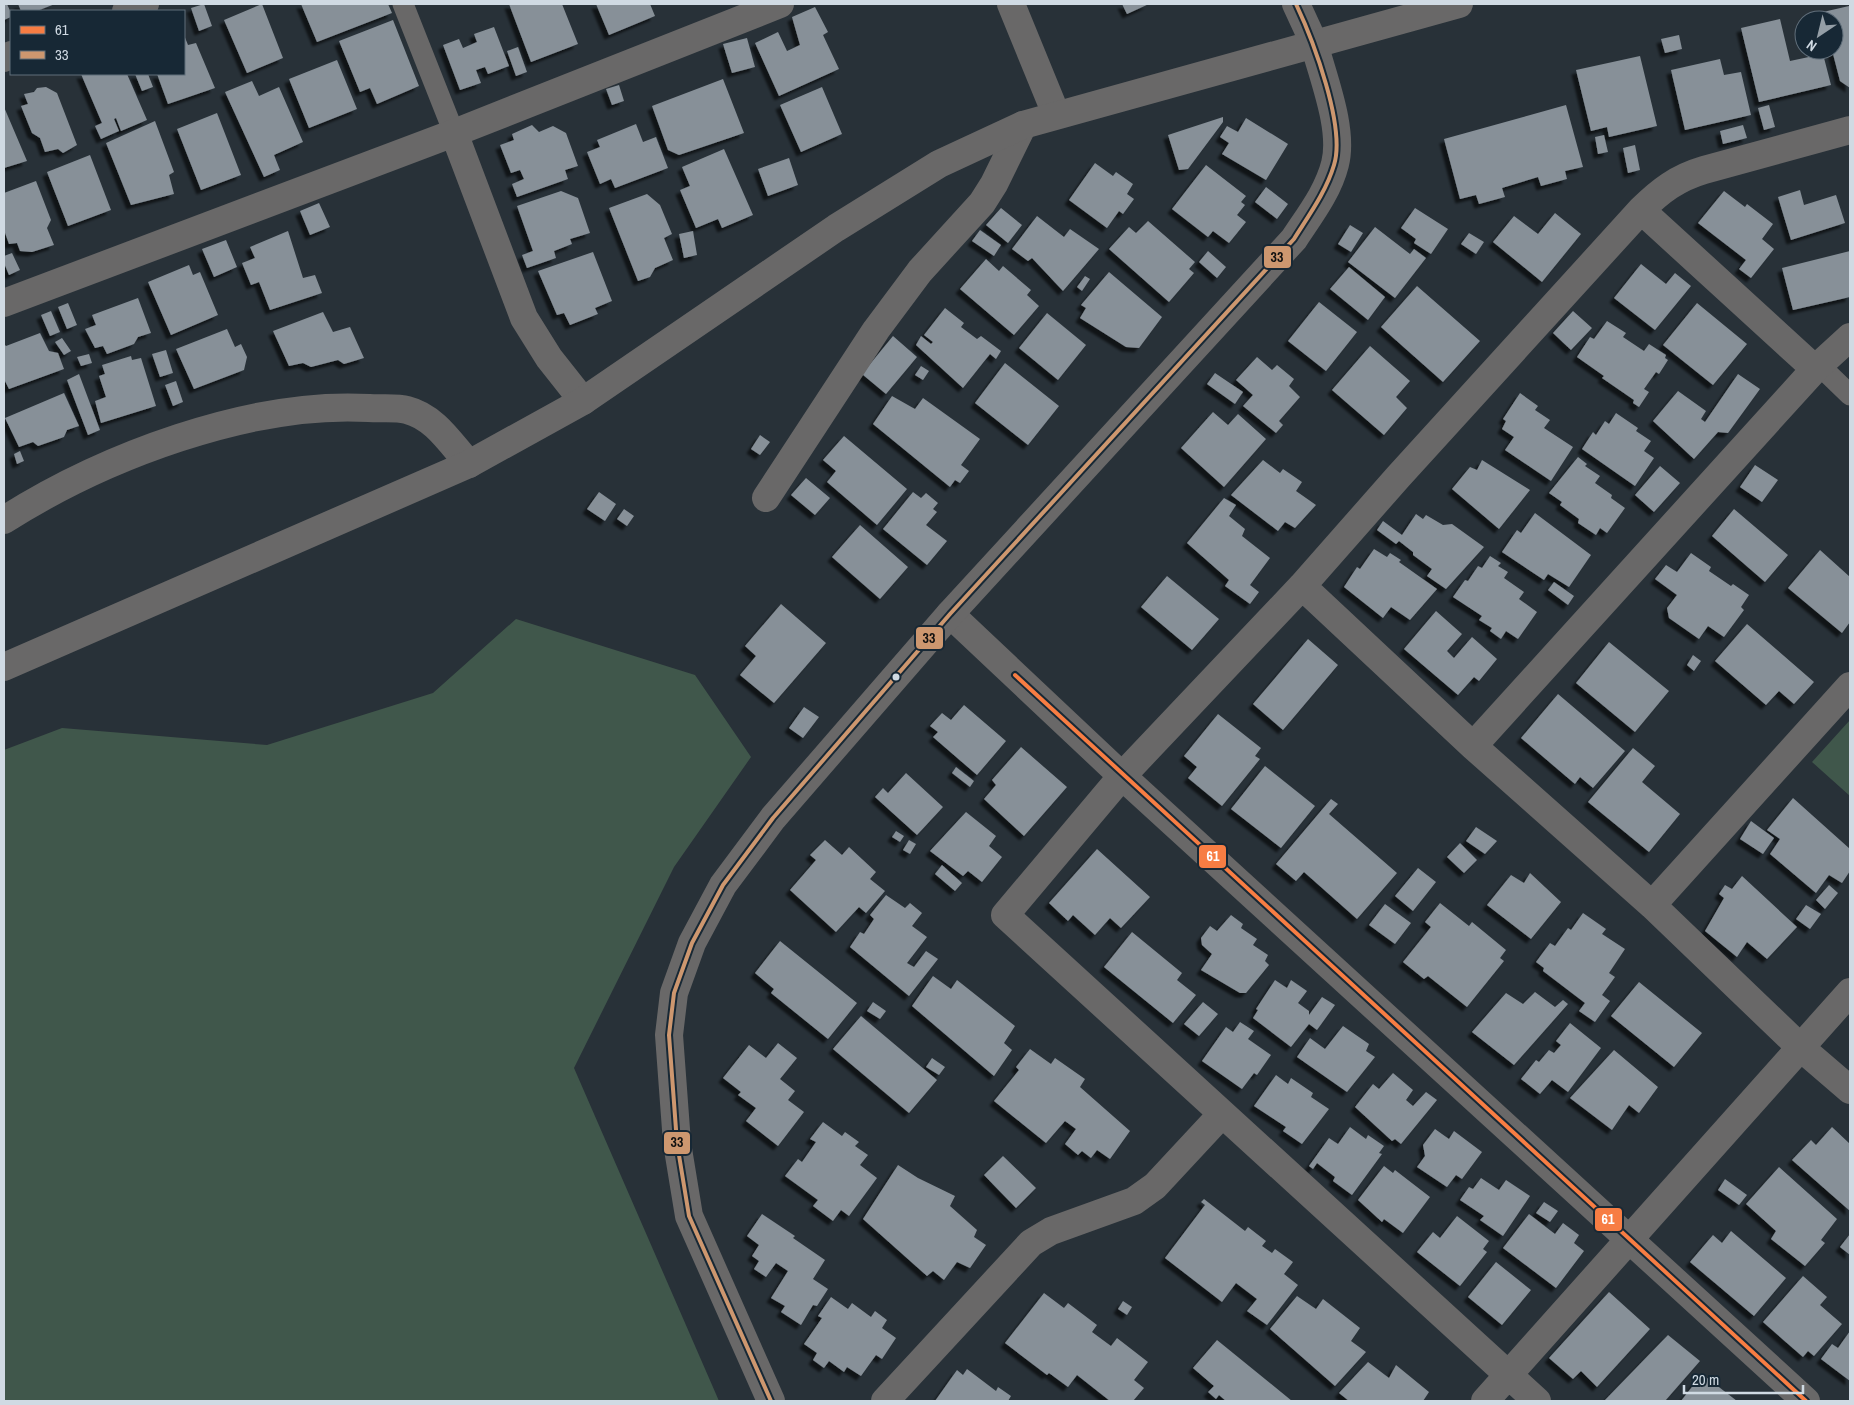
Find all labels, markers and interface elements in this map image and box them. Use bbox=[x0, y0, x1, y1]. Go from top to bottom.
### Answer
legend bbox=[10, 10, 185, 75]
north arrow bbox=[1794, 10, 1844, 60]
text: 61 bbox=[55, 19, 69, 40]
text: N bbox=[1803, 36, 1820, 55]
text: 33 bbox=[55, 44, 69, 65]
line badge: 33 bbox=[1263, 245, 1292, 269]
text: 33 bbox=[1271, 248, 1283, 266]
line badge: 33 bbox=[915, 626, 944, 650]
text: 33 bbox=[923, 629, 935, 647]
unlabelled marker bbox=[891, 672, 901, 682]
line badge: 61 bbox=[1198, 844, 1227, 869]
text: 61 bbox=[1207, 847, 1220, 865]
line badge: 33 bbox=[663, 1131, 691, 1155]
text: 33 bbox=[671, 1133, 683, 1151]
line badge: 61 bbox=[1594, 1207, 1623, 1232]
text: 61 bbox=[1602, 1210, 1615, 1228]
scale bar bbox=[1684, 1362, 1803, 1394]
text: 20 m bbox=[1692, 1369, 1719, 1390]

